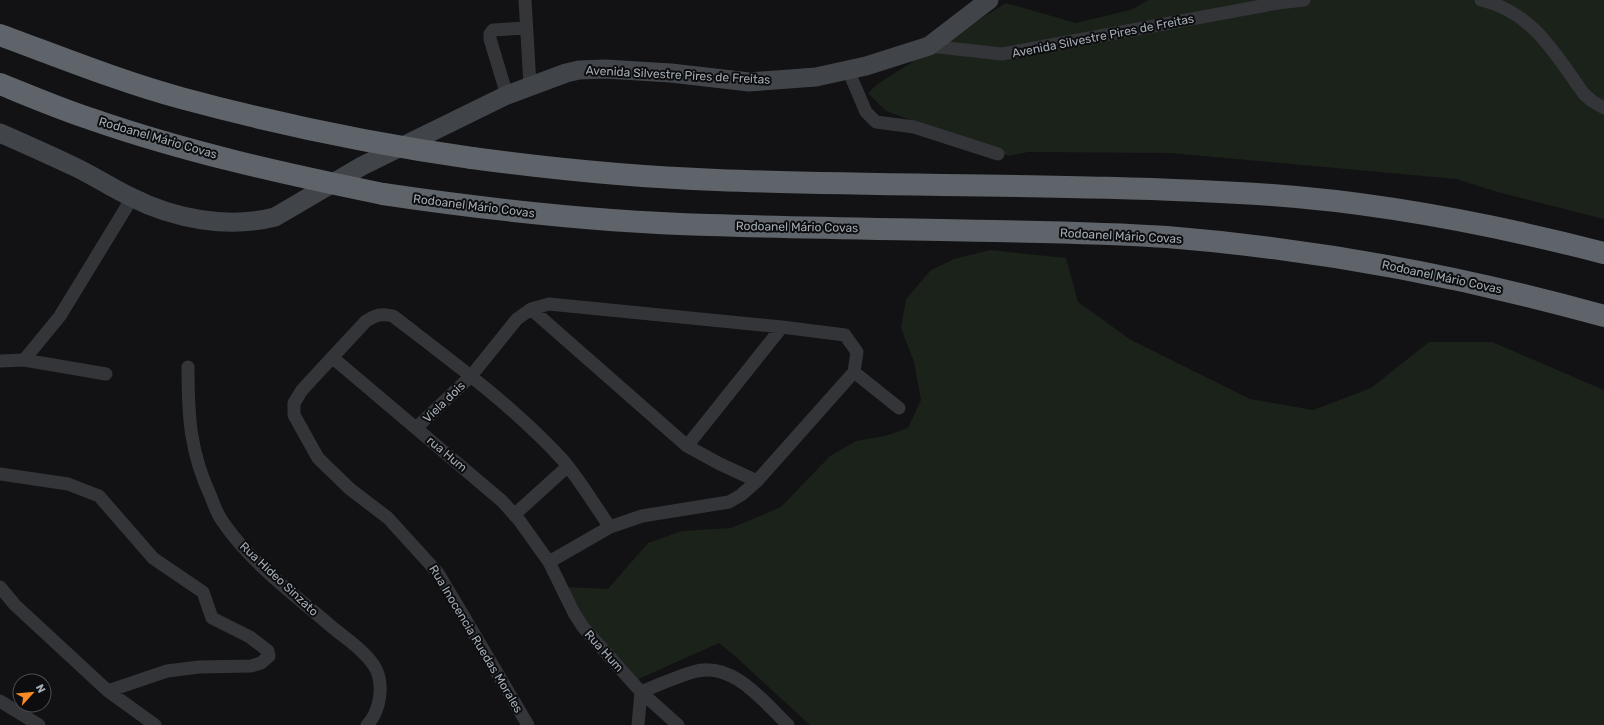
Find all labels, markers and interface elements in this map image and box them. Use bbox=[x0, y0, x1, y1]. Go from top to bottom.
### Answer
street label: Avenida Silvestre Pires de Freitas bbox=[1011, 11, 1195, 61]
street label: Avenida Silvestre Pires de Freitas bbox=[585, 63, 771, 87]
street label: Rodoanel Mário Covas bbox=[97, 114, 219, 162]
street label: Rodoanel Mário Covas bbox=[412, 192, 536, 220]
street label: Rodoanel Mário Covas bbox=[736, 219, 858, 235]
street label: Rodoanel Mário Covas bbox=[1059, 226, 1183, 246]
street label: Rodoanel Mário Covas bbox=[1381, 257, 1503, 297]
street label: Viela dois bbox=[420, 379, 468, 425]
street label: rua Hum bbox=[424, 433, 470, 475]
street label: Rua Hideo Sinzato bbox=[237, 539, 321, 619]
street label: Rua Inocencia Ruedas Morales bbox=[426, 563, 526, 715]
street label: Rua Hum bbox=[582, 627, 626, 675]
north arrow bbox=[12, 673, 52, 713]
text: N bbox=[33, 682, 48, 695]

